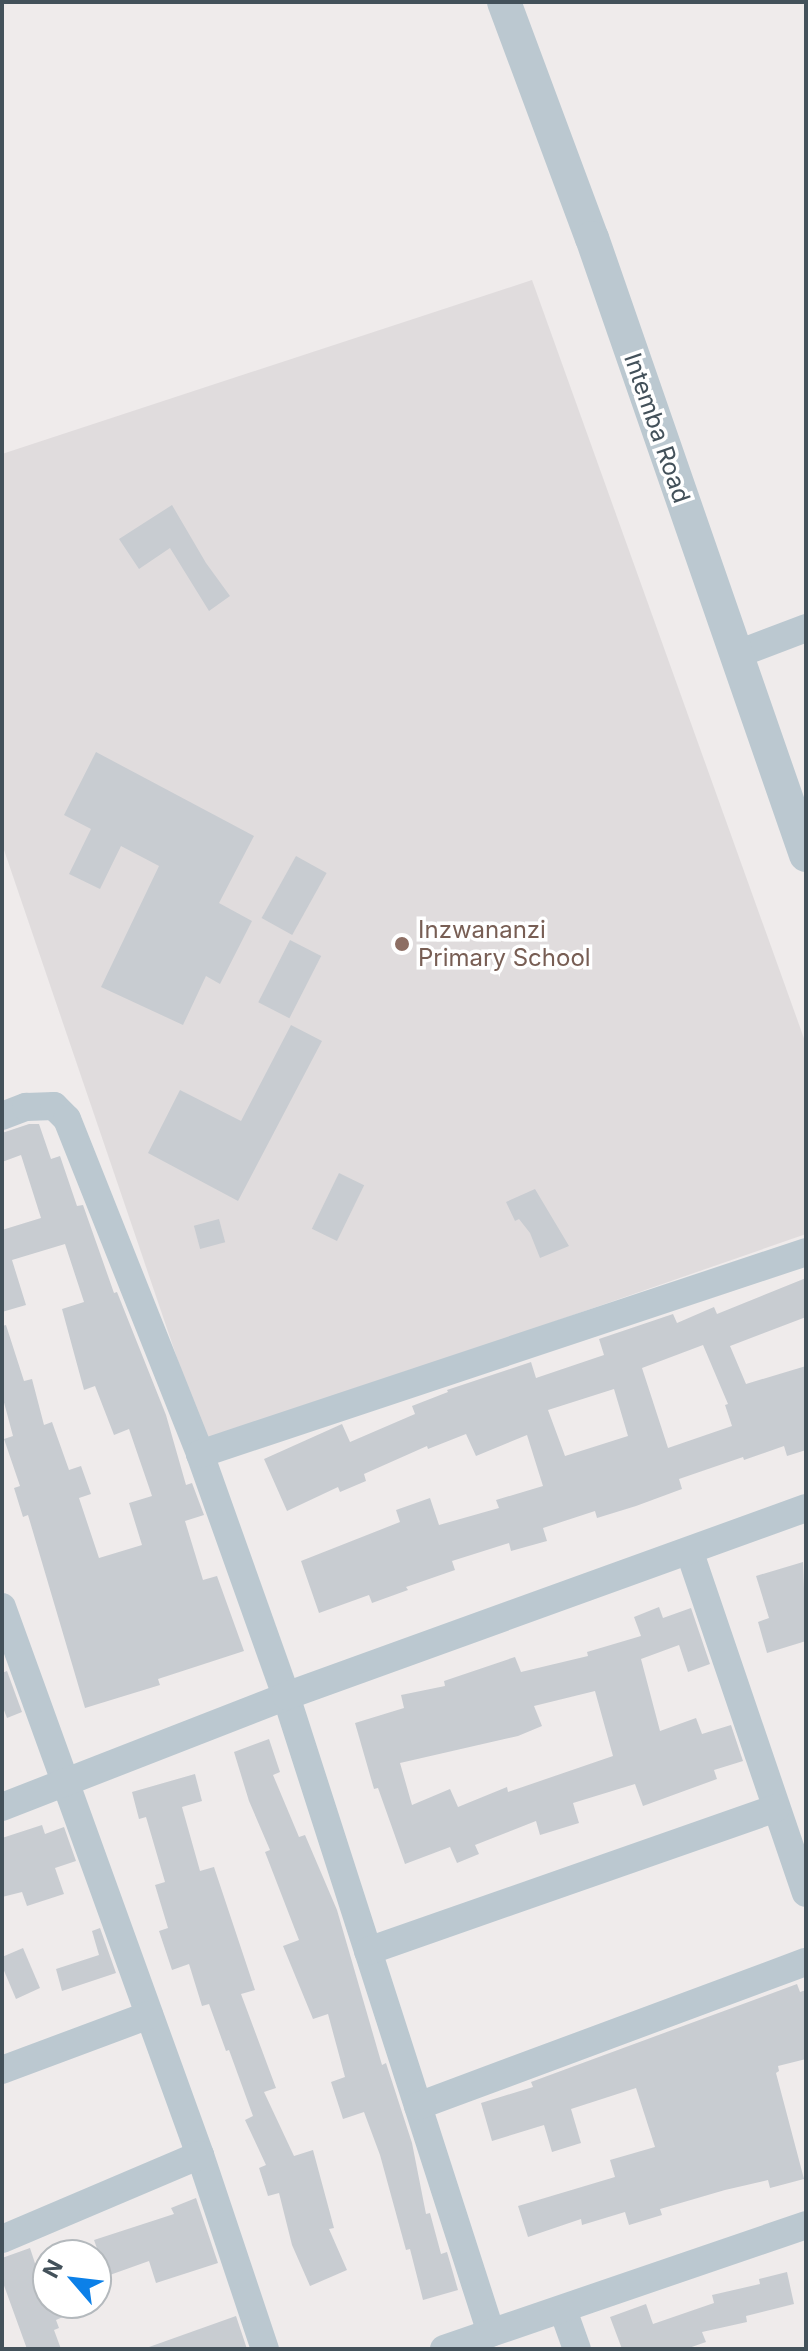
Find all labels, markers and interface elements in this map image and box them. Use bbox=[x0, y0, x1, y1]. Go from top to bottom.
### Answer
street label: Intemba Road bbox=[618, 349, 696, 507]
place label: Inzwananzi Primary School bbox=[418, 916, 591, 972]
marker: Inzwananzi Primary School bbox=[393, 935, 411, 953]
north arrow bbox=[32, 2239, 112, 2319]
text: N bbox=[37, 2255, 68, 2282]

